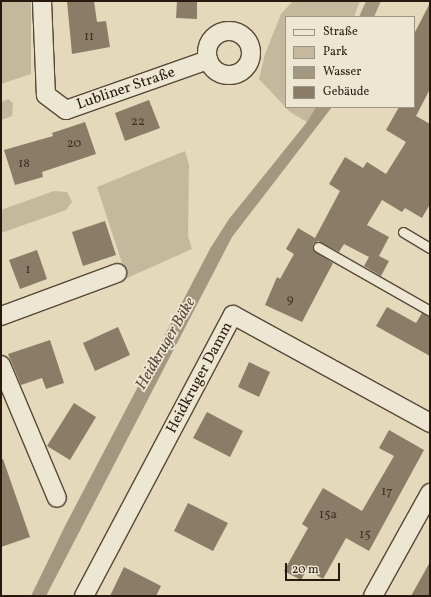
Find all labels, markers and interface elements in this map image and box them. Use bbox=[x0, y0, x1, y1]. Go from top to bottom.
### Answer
legend bbox=[285, 16, 415, 108]
text: Straße bbox=[323, 24, 358, 40]
house number: 11 bbox=[84, 29, 94, 45]
text: Park bbox=[323, 44, 348, 60]
street label: Lubliner Straße bbox=[75, 64, 177, 114]
text: Wasser bbox=[323, 64, 361, 80]
text: Gebäude bbox=[323, 84, 369, 100]
house number: 22 bbox=[131, 114, 145, 130]
house number: 20 bbox=[67, 136, 81, 152]
house number: 18 bbox=[18, 156, 30, 172]
house number: 1 bbox=[25, 262, 31, 278]
house number: 9 bbox=[287, 292, 293, 308]
water label: Heidkruger Bäke bbox=[132, 295, 200, 393]
street label: Heidkruger Damm bbox=[163, 319, 237, 437]
house number: 17 bbox=[381, 484, 393, 500]
house number: 15a bbox=[319, 507, 337, 523]
house number: 15 bbox=[359, 527, 371, 543]
scale bar bbox=[287, 555, 342, 581]
text: 20 m bbox=[292, 562, 319, 578]

